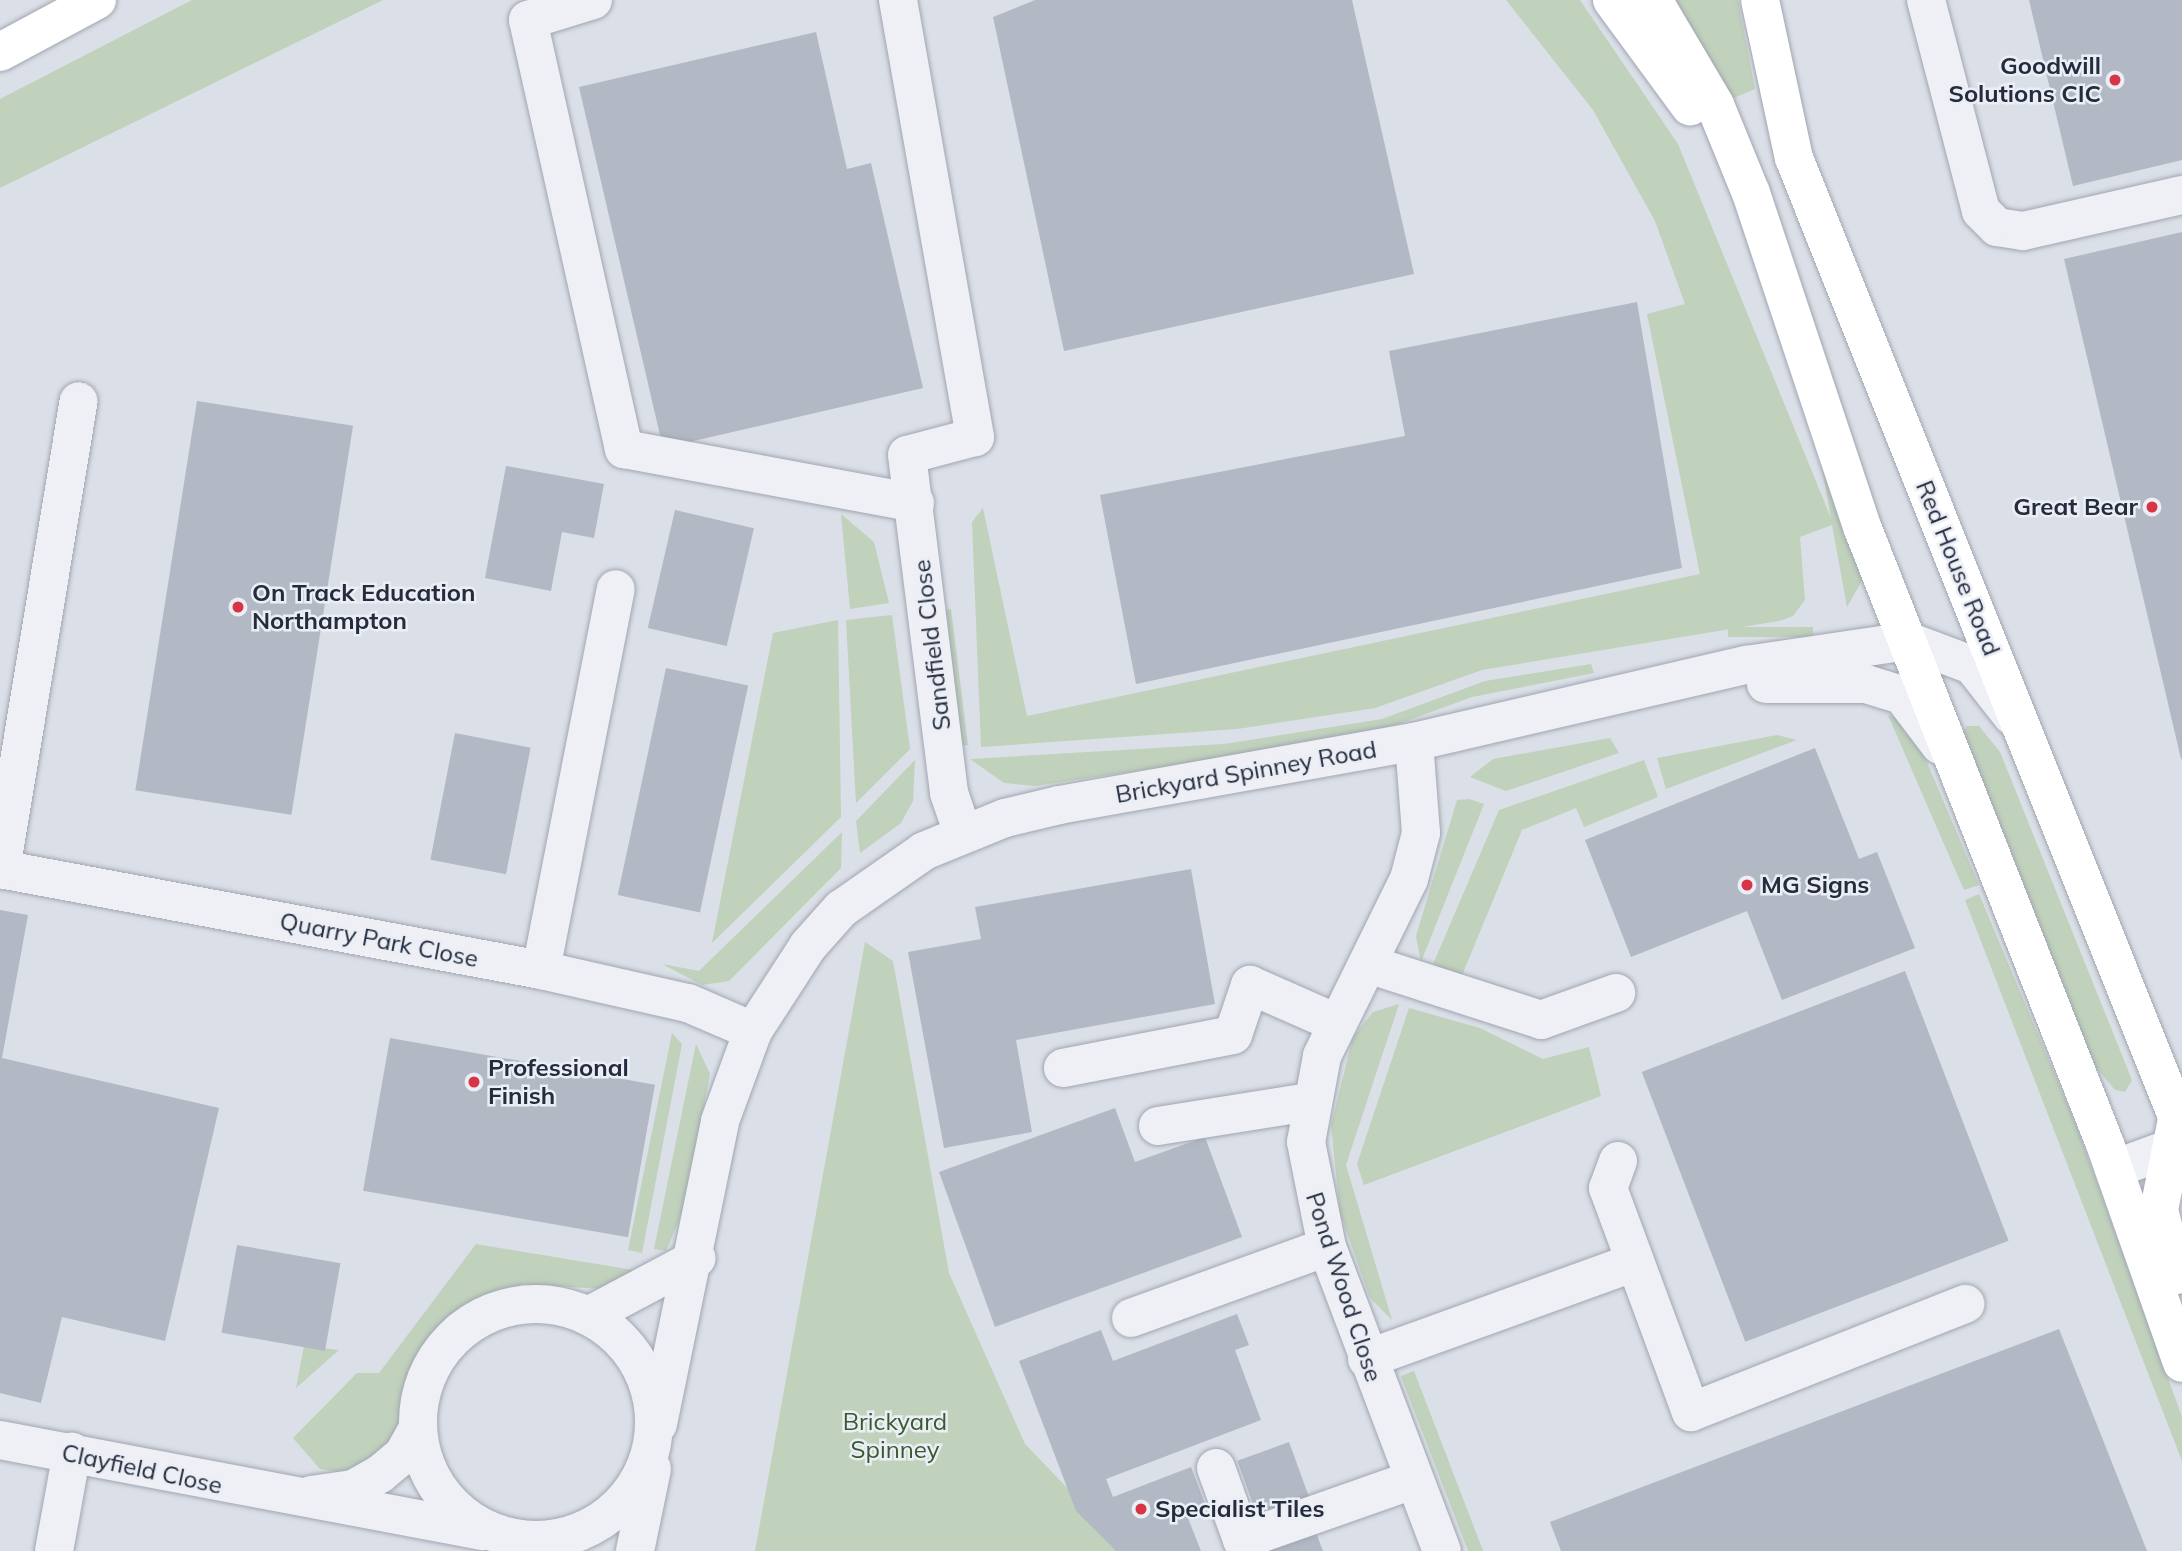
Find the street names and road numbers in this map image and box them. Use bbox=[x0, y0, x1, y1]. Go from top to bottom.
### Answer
street label: Red House Road bbox=[1910, 476, 2006, 660]
street label: Sandfield Close bbox=[907, 558, 957, 732]
street label: Brickyard Spinney Road bbox=[1113, 735, 1379, 809]
street label: Quarry Park Close bbox=[277, 907, 481, 973]
street label: Pond Wood Close bbox=[1300, 1189, 1388, 1385]
street label: Clayfield Close bbox=[59, 1438, 225, 1500]

